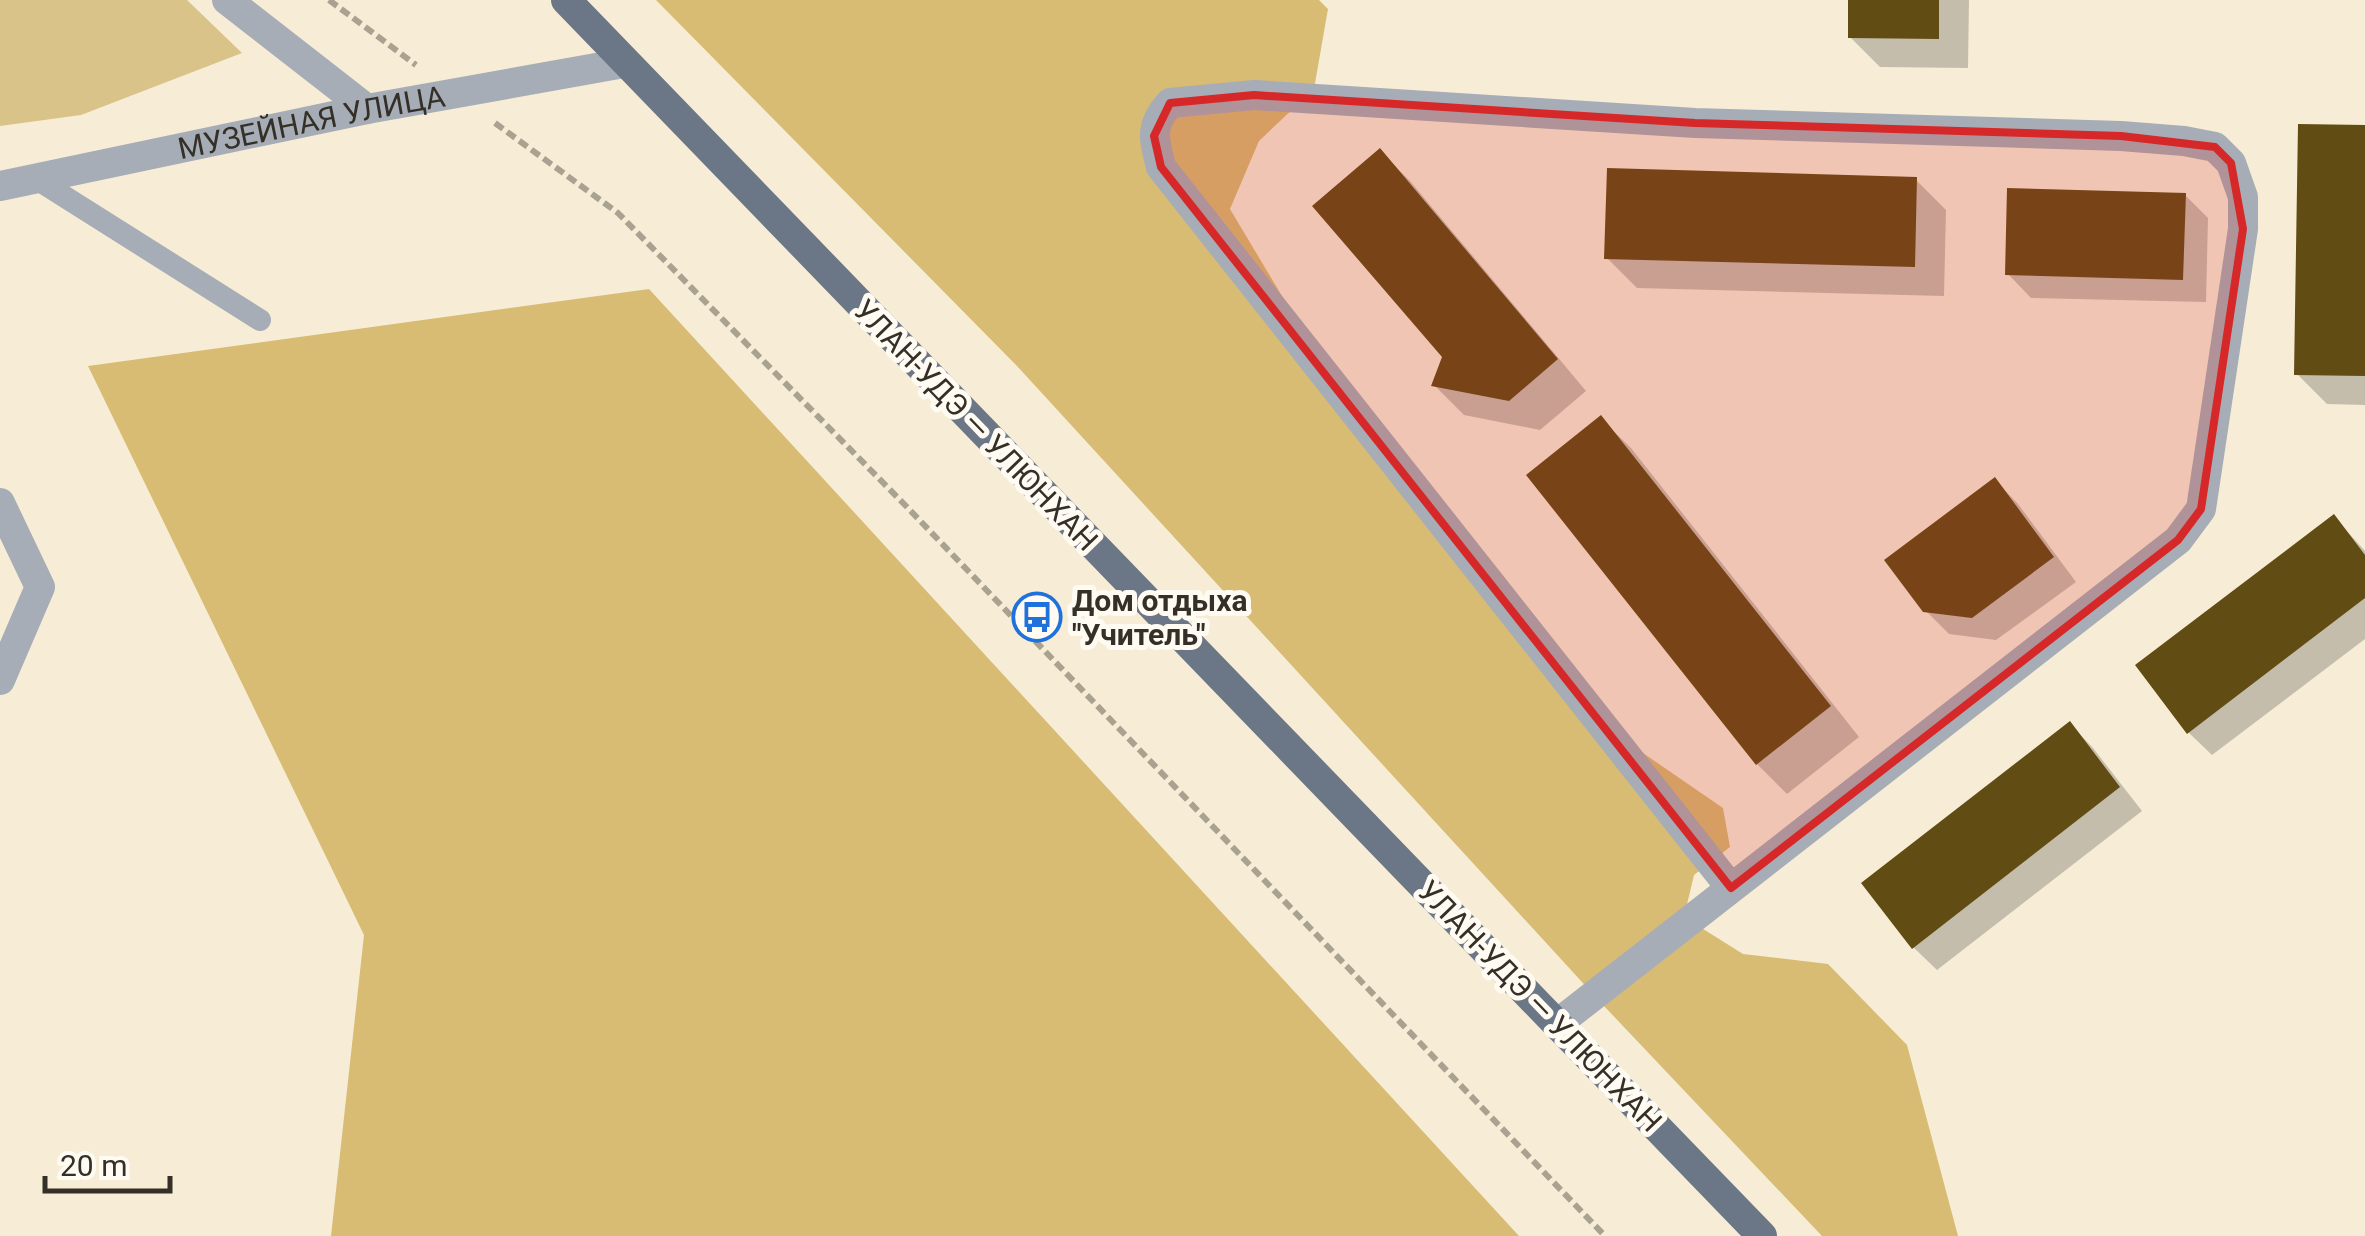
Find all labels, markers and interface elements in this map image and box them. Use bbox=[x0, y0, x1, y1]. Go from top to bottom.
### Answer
street label: МУЗЕЙНАЯ УЛИЦА bbox=[175, 78, 448, 166]
street label: УЛАН-УДЭ — УЛЮНХАН bbox=[847, 292, 1105, 558]
place label: Дом отдыха "Учитель" bbox=[1072, 583, 1248, 652]
bus stop icon: Дом отдыха "Учитель" bbox=[1011, 591, 1063, 643]
street label: УЛАН-УДЭ — УЛЮНХАН bbox=[1411, 873, 1669, 1139]
scale bar bbox=[45, 1131, 170, 1193]
text: 20 m bbox=[60, 1148, 127, 1183]

